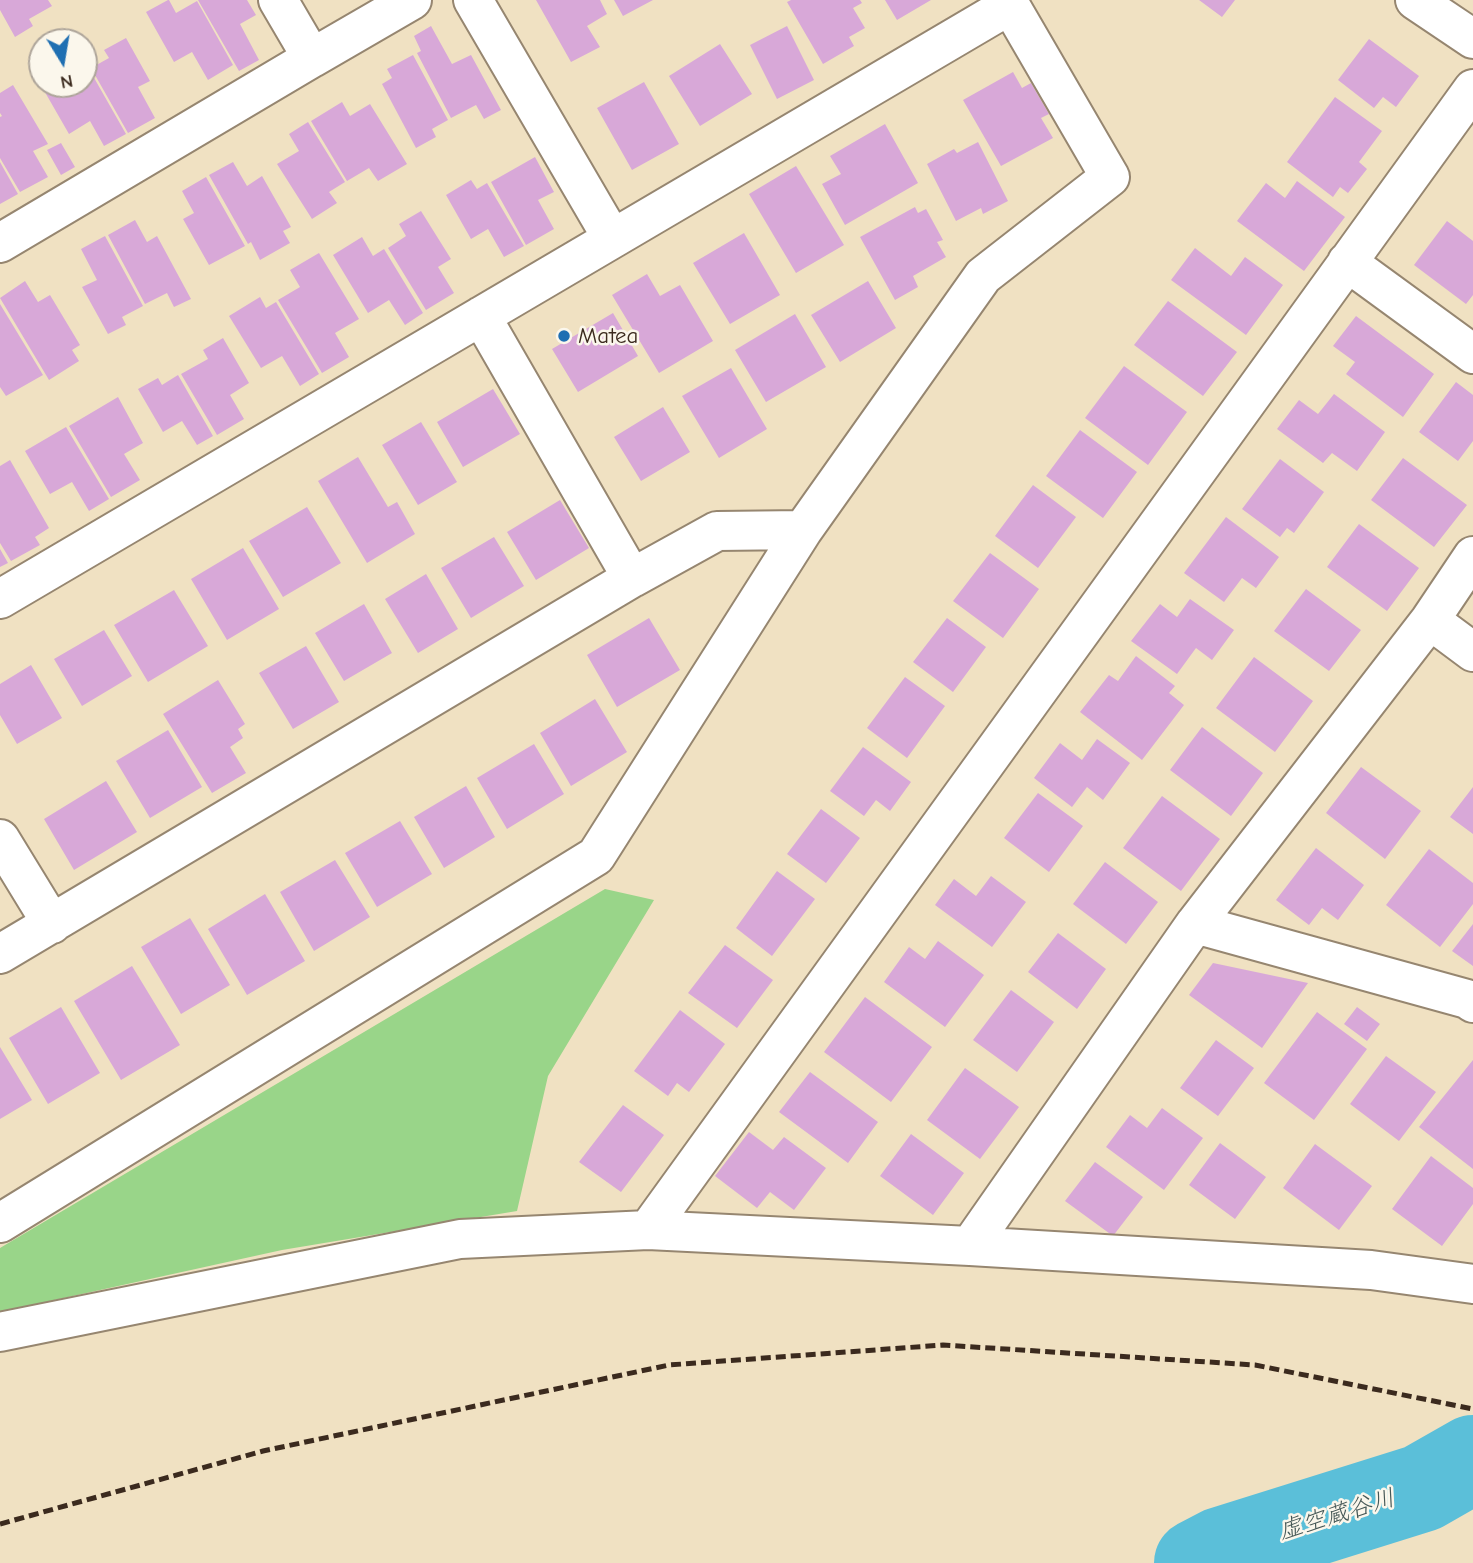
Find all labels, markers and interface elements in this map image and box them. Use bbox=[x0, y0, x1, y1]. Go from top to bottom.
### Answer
north arrow bbox=[28, 28, 98, 98]
text: N bbox=[58, 70, 75, 94]
place label: Matea bbox=[578, 322, 638, 350]
marker: Matea bbox=[556, 328, 572, 344]
water label: 虚空蔵谷川 bbox=[1275, 1484, 1399, 1546]

